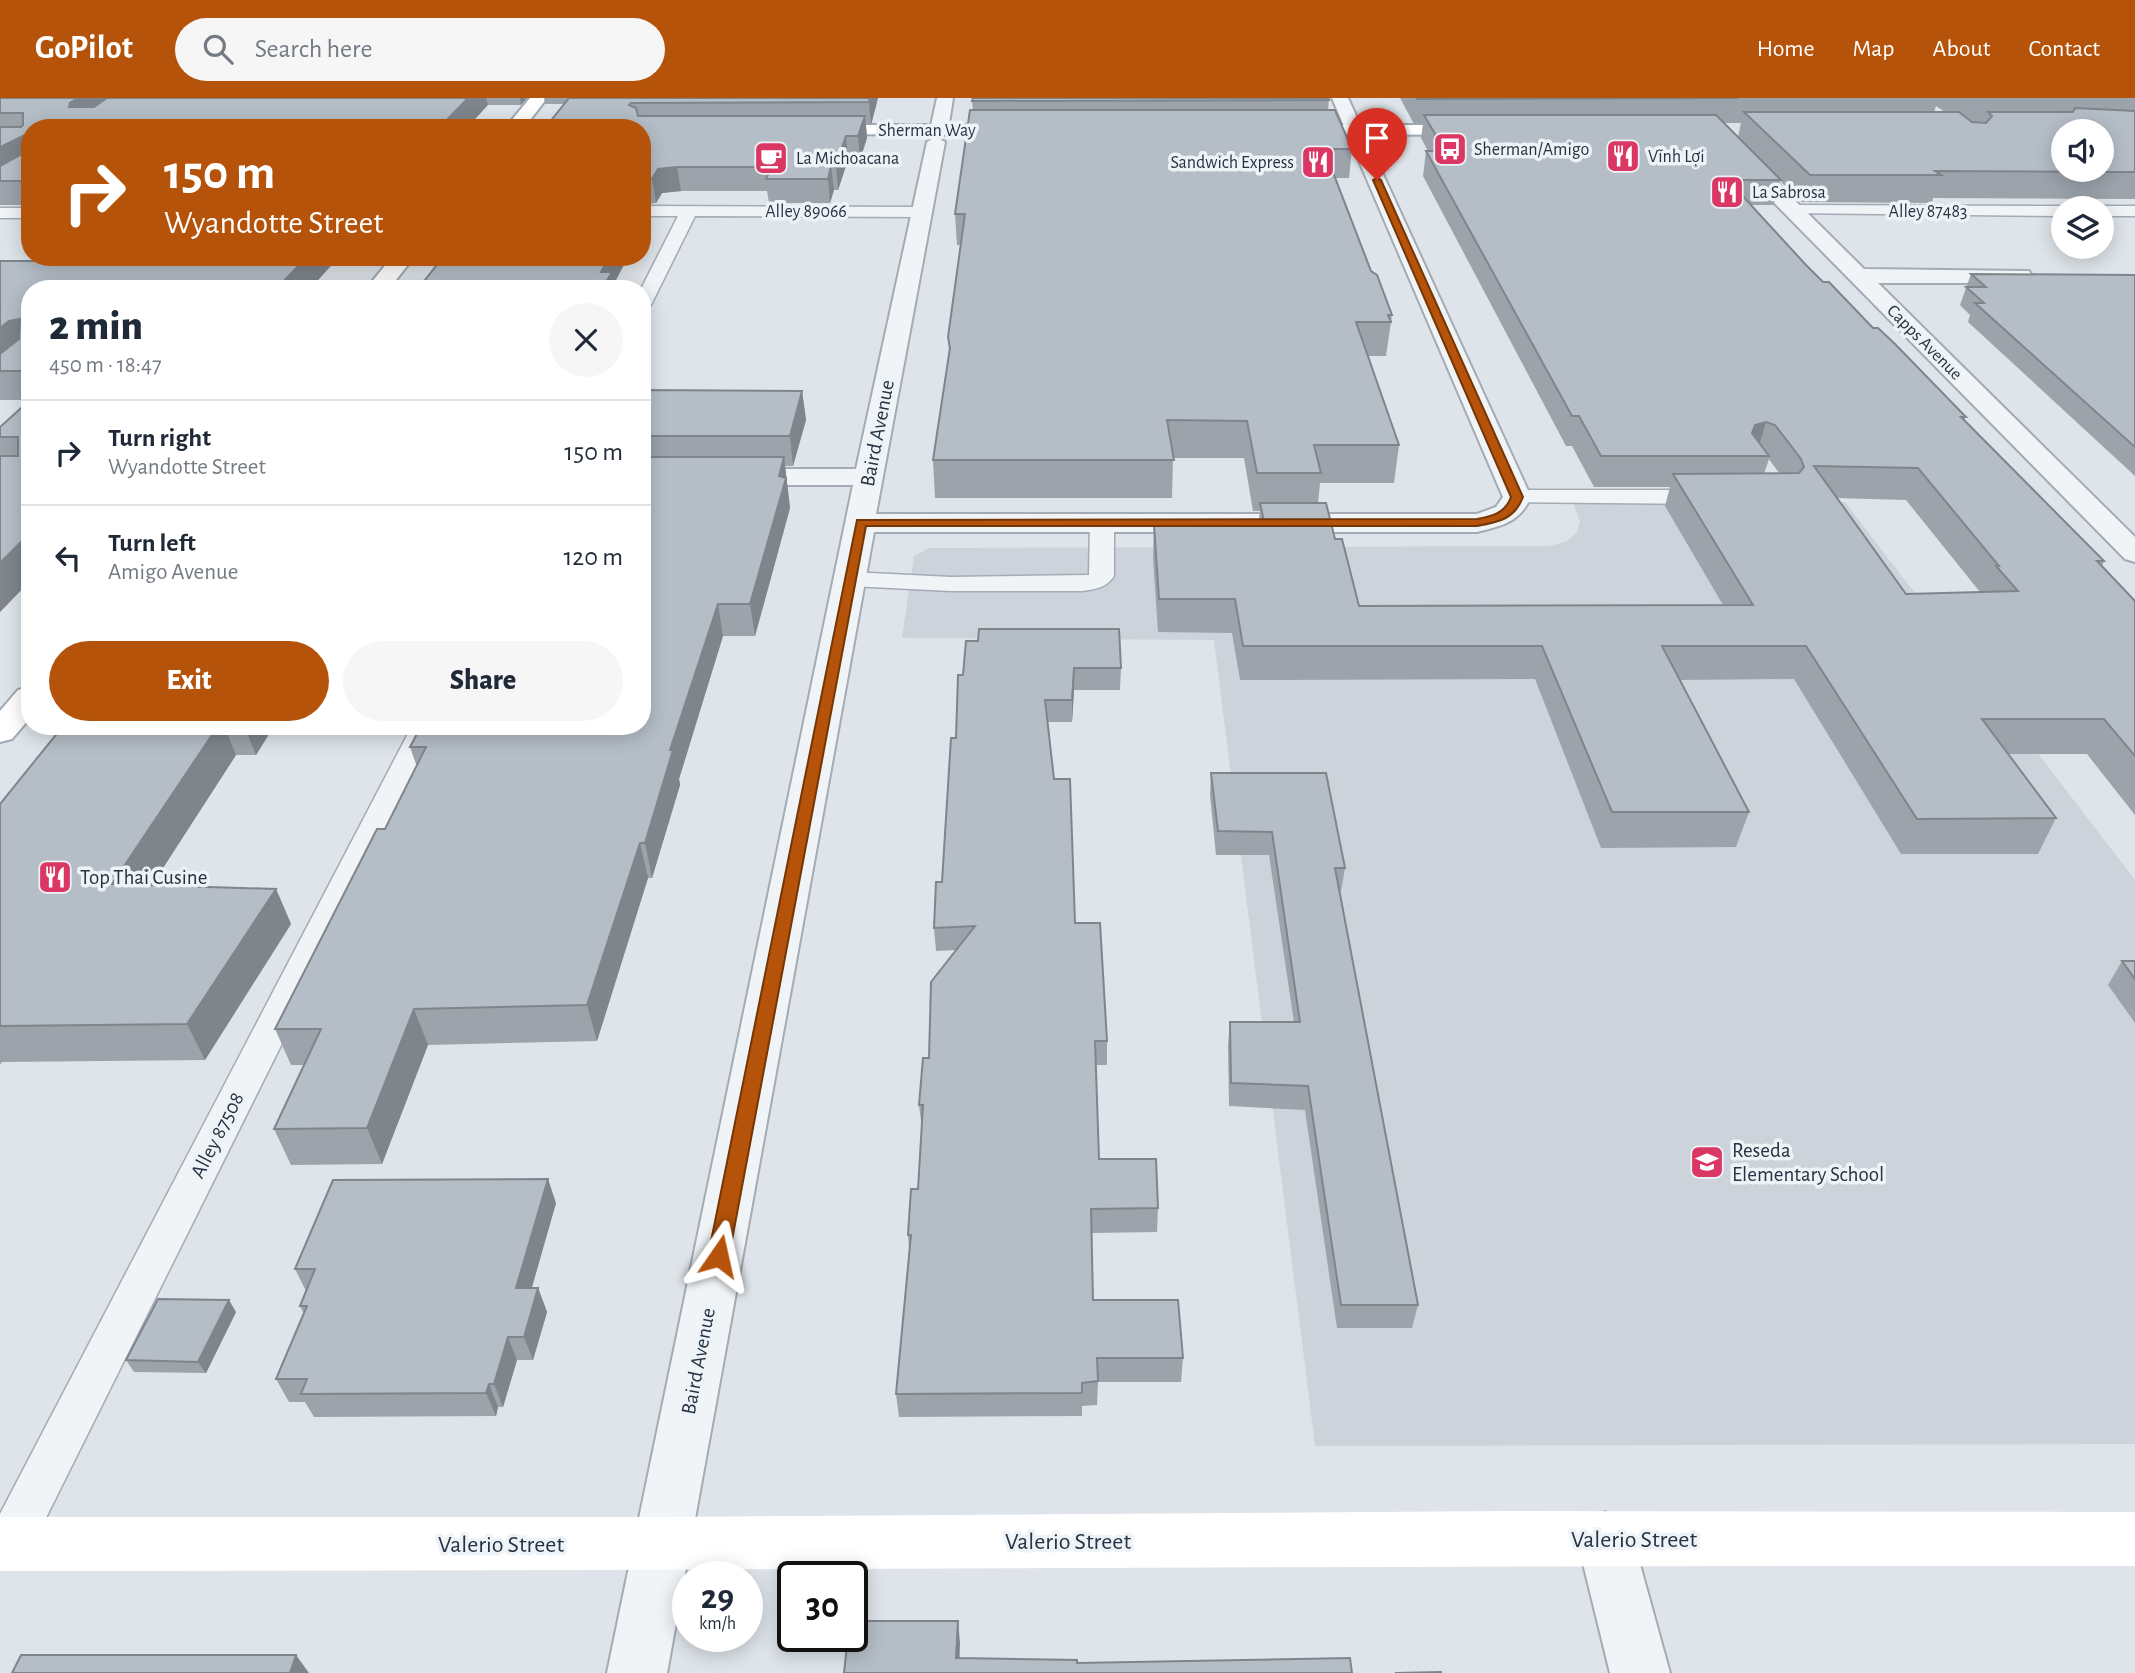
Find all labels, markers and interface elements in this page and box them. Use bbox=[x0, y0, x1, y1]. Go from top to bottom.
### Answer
search box bbox=[175, 18, 665, 81]
icon: search bbox=[199, 30, 237, 68]
text: GoPilot bbox=[35, 32, 133, 65]
text: Search here bbox=[255, 36, 372, 62]
text: Home bbox=[1757, 37, 1815, 61]
text: Map bbox=[1853, 37, 1895, 61]
text: About bbox=[1933, 37, 1990, 61]
text: Contact bbox=[2028, 37, 2100, 61]
pin bbox=[1347, 108, 1407, 180]
icon: arrive bbox=[1358, 119, 1396, 157]
map controls bbox=[2051, 119, 2114, 259]
button: sound bbox=[2051, 119, 2114, 182]
street label: Sherman Way bbox=[878, 122, 976, 140]
bus stop icon: Sherman/Amigo bbox=[1431, 130, 1469, 168]
restaurant icon: Vĩnh Lợi bbox=[1604, 137, 1642, 175]
cafe icon: La Michoacana bbox=[752, 139, 790, 177]
place label: Sherman/Amigo bbox=[1474, 141, 1590, 159]
restaurant icon: Sandwich Express bbox=[1299, 143, 1337, 181]
icon: right bbox=[49, 147, 140, 238]
place label: Vĩnh Lợi bbox=[1648, 148, 1705, 166]
text: 150 m bbox=[164, 149, 275, 198]
place label: La Michoacana bbox=[796, 150, 899, 168]
place label: Sandwich Express bbox=[1170, 154, 1294, 172]
restaurant icon: La Sabrosa bbox=[1708, 173, 1746, 211]
place label: La Sabrosa bbox=[1752, 184, 1826, 202]
button: layers bbox=[2051, 196, 2114, 259]
street label: Alley 89066 bbox=[765, 203, 847, 221]
street label: Alley 87483 bbox=[1889, 203, 1967, 221]
text: Wyandotte Street bbox=[164, 207, 384, 239]
street label: Capps Avenue bbox=[1883, 302, 1965, 384]
button: close bbox=[549, 303, 623, 377]
text: 2 min bbox=[49, 305, 143, 347]
text: 450 m · 18:47 bbox=[49, 354, 162, 377]
street label: Baird Avenue bbox=[857, 378, 898, 488]
text: Turn right bbox=[108, 425, 211, 451]
icon: right bbox=[49, 434, 87, 472]
text: 150 m bbox=[564, 439, 623, 465]
text: Wyandotte Street bbox=[108, 456, 266, 479]
text: Turn left bbox=[108, 530, 196, 556]
icon: left bbox=[49, 539, 87, 577]
text: 120 m bbox=[563, 544, 623, 570]
text: Amigo Avenue bbox=[108, 561, 238, 584]
button: Exit bbox=[49, 641, 329, 721]
button: Share bbox=[343, 641, 623, 721]
restaurant icon: Top Thai Cusine bbox=[36, 858, 74, 896]
place label: Top Thai Cusine bbox=[80, 867, 207, 888]
street label: Alley 87508 bbox=[187, 1089, 248, 1181]
place label: Reseda Elementary School bbox=[1732, 1140, 1884, 1185]
school or university icon: Reseda Elementary School bbox=[1688, 1143, 1726, 1181]
position arrow bbox=[682, 1219, 756, 1293]
street label: Baird Avenue bbox=[678, 1306, 719, 1416]
street label: Valerio Street bbox=[1571, 1528, 1697, 1552]
street label: Valerio Street bbox=[1005, 1530, 1131, 1554]
street label: Valerio Street bbox=[438, 1533, 564, 1557]
speed limit sign: 30 bbox=[777, 1561, 868, 1652]
text: 29 bbox=[701, 1580, 734, 1615]
text: km/h bbox=[699, 1615, 736, 1633]

